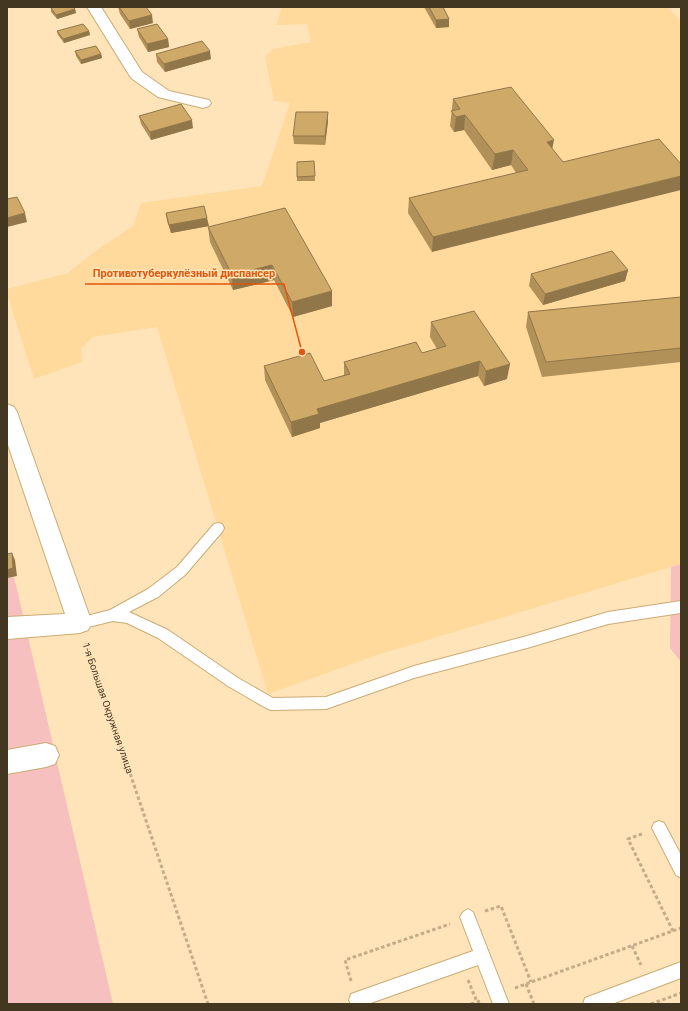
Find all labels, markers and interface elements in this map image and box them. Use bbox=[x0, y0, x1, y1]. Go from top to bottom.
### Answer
callout: Противотуберкулёзный диспансер bbox=[85, 261, 284, 284]
text: Противотуберкулёзный диспансер bbox=[93, 267, 275, 280]
street label: 1-я Большая Окружная улица bbox=[80, 641, 136, 775]

